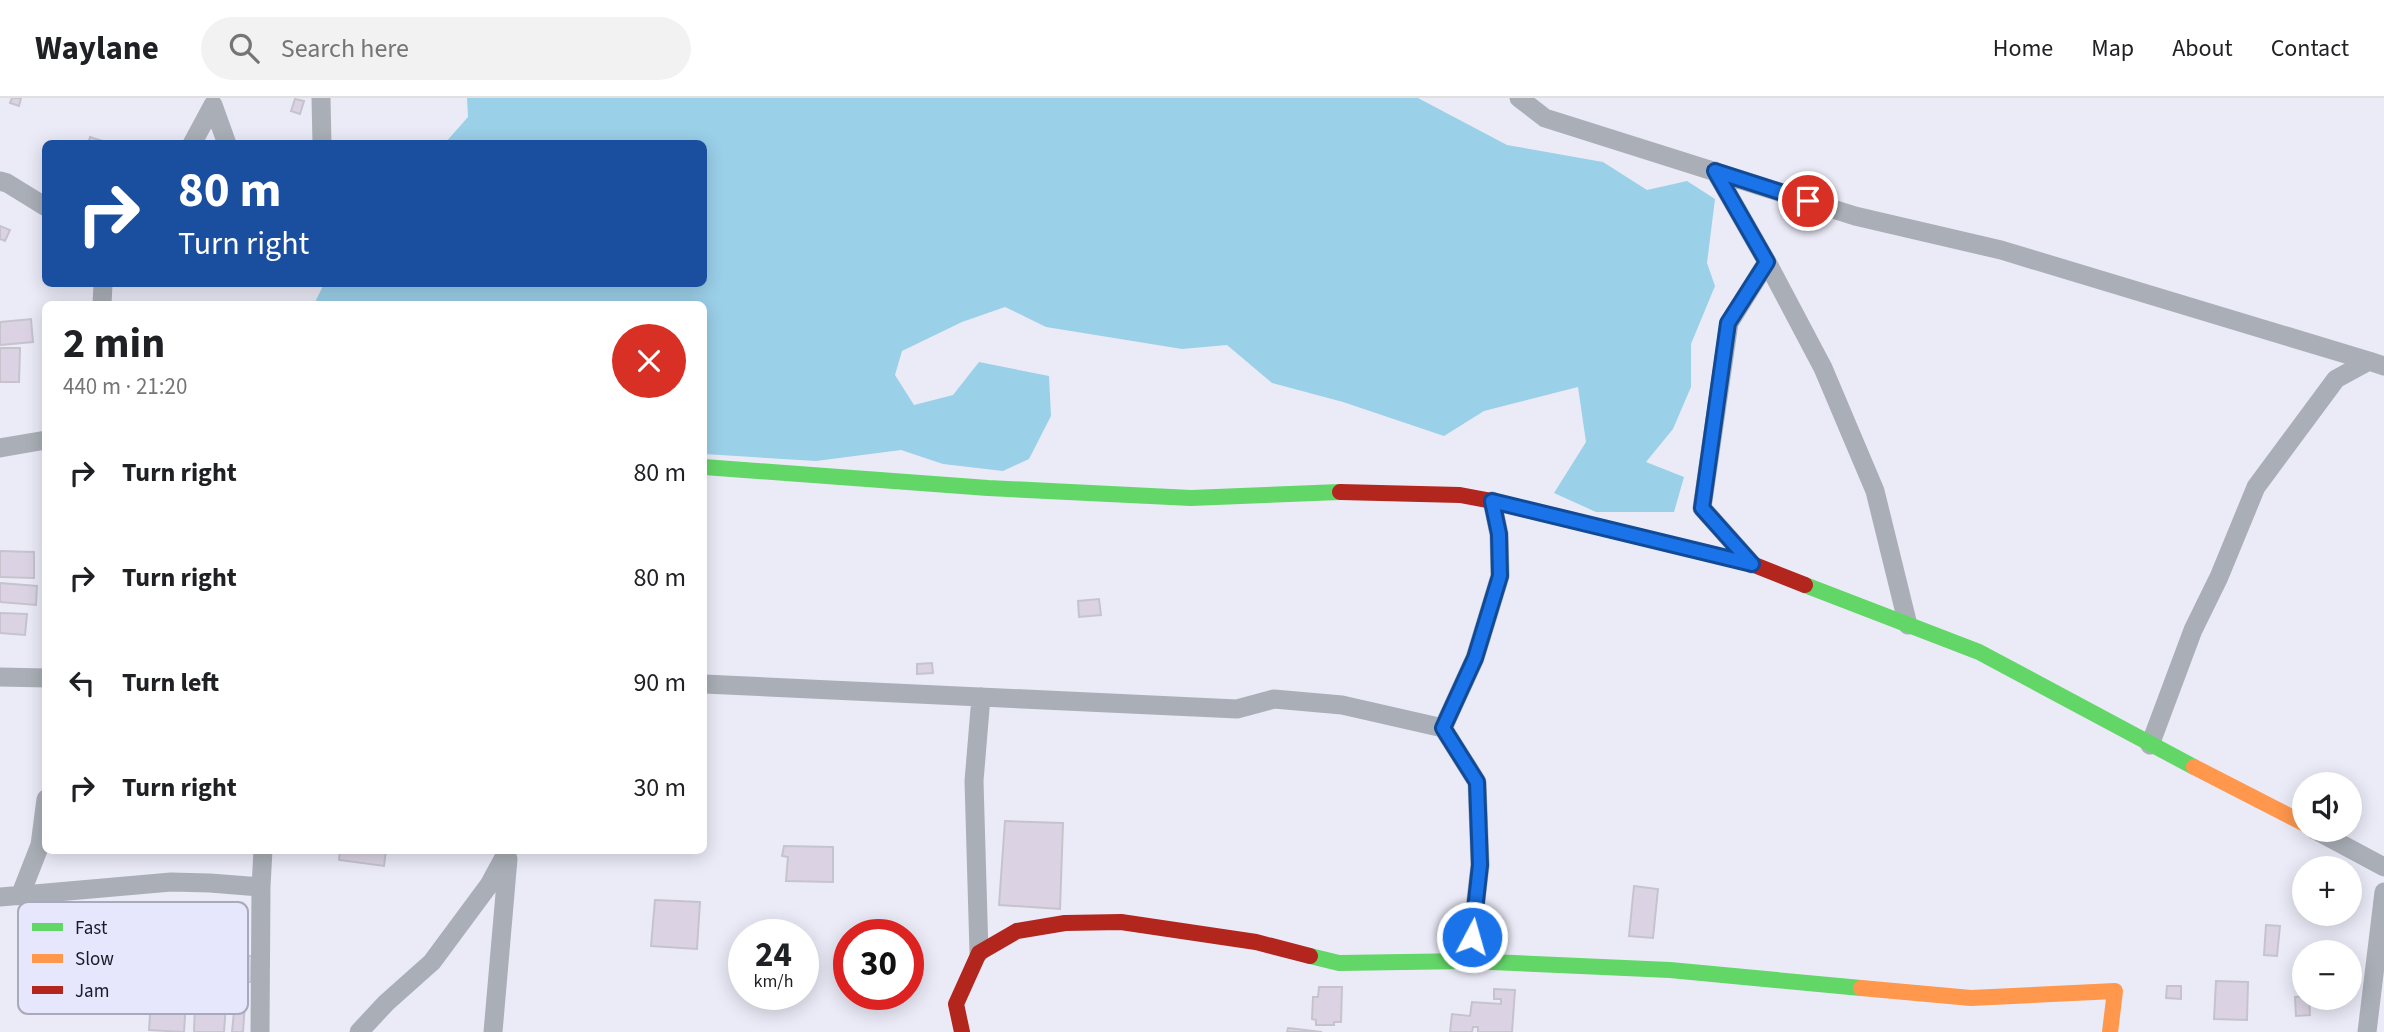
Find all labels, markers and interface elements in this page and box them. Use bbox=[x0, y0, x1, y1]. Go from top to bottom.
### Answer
search box bbox=[201, 17, 691, 80]
text: Waylane bbox=[35, 25, 159, 72]
icon: search bbox=[225, 29, 263, 67]
text: Search here bbox=[281, 30, 409, 67]
text: Home bbox=[1993, 31, 2053, 66]
text: Map bbox=[2091, 31, 2134, 66]
text: About bbox=[2172, 31, 2233, 66]
text: Contact bbox=[2271, 31, 2349, 66]
text: 80 m bbox=[178, 156, 282, 226]
icon: right bbox=[63, 168, 154, 259]
pin bbox=[1778, 171, 1838, 231]
icon: arrive bbox=[1789, 182, 1827, 220]
text: Turn right bbox=[178, 221, 309, 267]
text: 2 min bbox=[63, 314, 165, 374]
button: close bbox=[612, 324, 686, 398]
text: 440 m · 21:20 bbox=[63, 370, 187, 403]
icon: right bbox=[63, 454, 101, 492]
text: Turn right bbox=[122, 454, 237, 491]
text: 80 m bbox=[633, 454, 686, 491]
icon: right bbox=[63, 559, 101, 597]
text: Turn right bbox=[122, 559, 237, 596]
text: 80 m bbox=[633, 559, 686, 596]
icon: left bbox=[63, 664, 101, 702]
text: Turn left bbox=[122, 664, 219, 701]
text: 90 m bbox=[633, 664, 686, 701]
icon: right bbox=[63, 769, 101, 807]
text: Turn right bbox=[122, 769, 237, 806]
text: 30 m bbox=[633, 769, 686, 806]
map controls bbox=[2292, 772, 2362, 1010]
button: sound bbox=[2292, 772, 2362, 842]
button: + bbox=[2292, 856, 2362, 926]
position arrow bbox=[1435, 900, 1509, 974]
legend bbox=[18, 902, 248, 1014]
text: Fast bbox=[75, 915, 108, 942]
speed limit sign: 30 bbox=[833, 919, 924, 1010]
text: 24 bbox=[755, 930, 792, 980]
button: − bbox=[2292, 940, 2362, 1010]
text: Slow bbox=[75, 946, 114, 973]
text: km/h bbox=[754, 969, 793, 994]
text: Jam bbox=[75, 978, 109, 1005]

